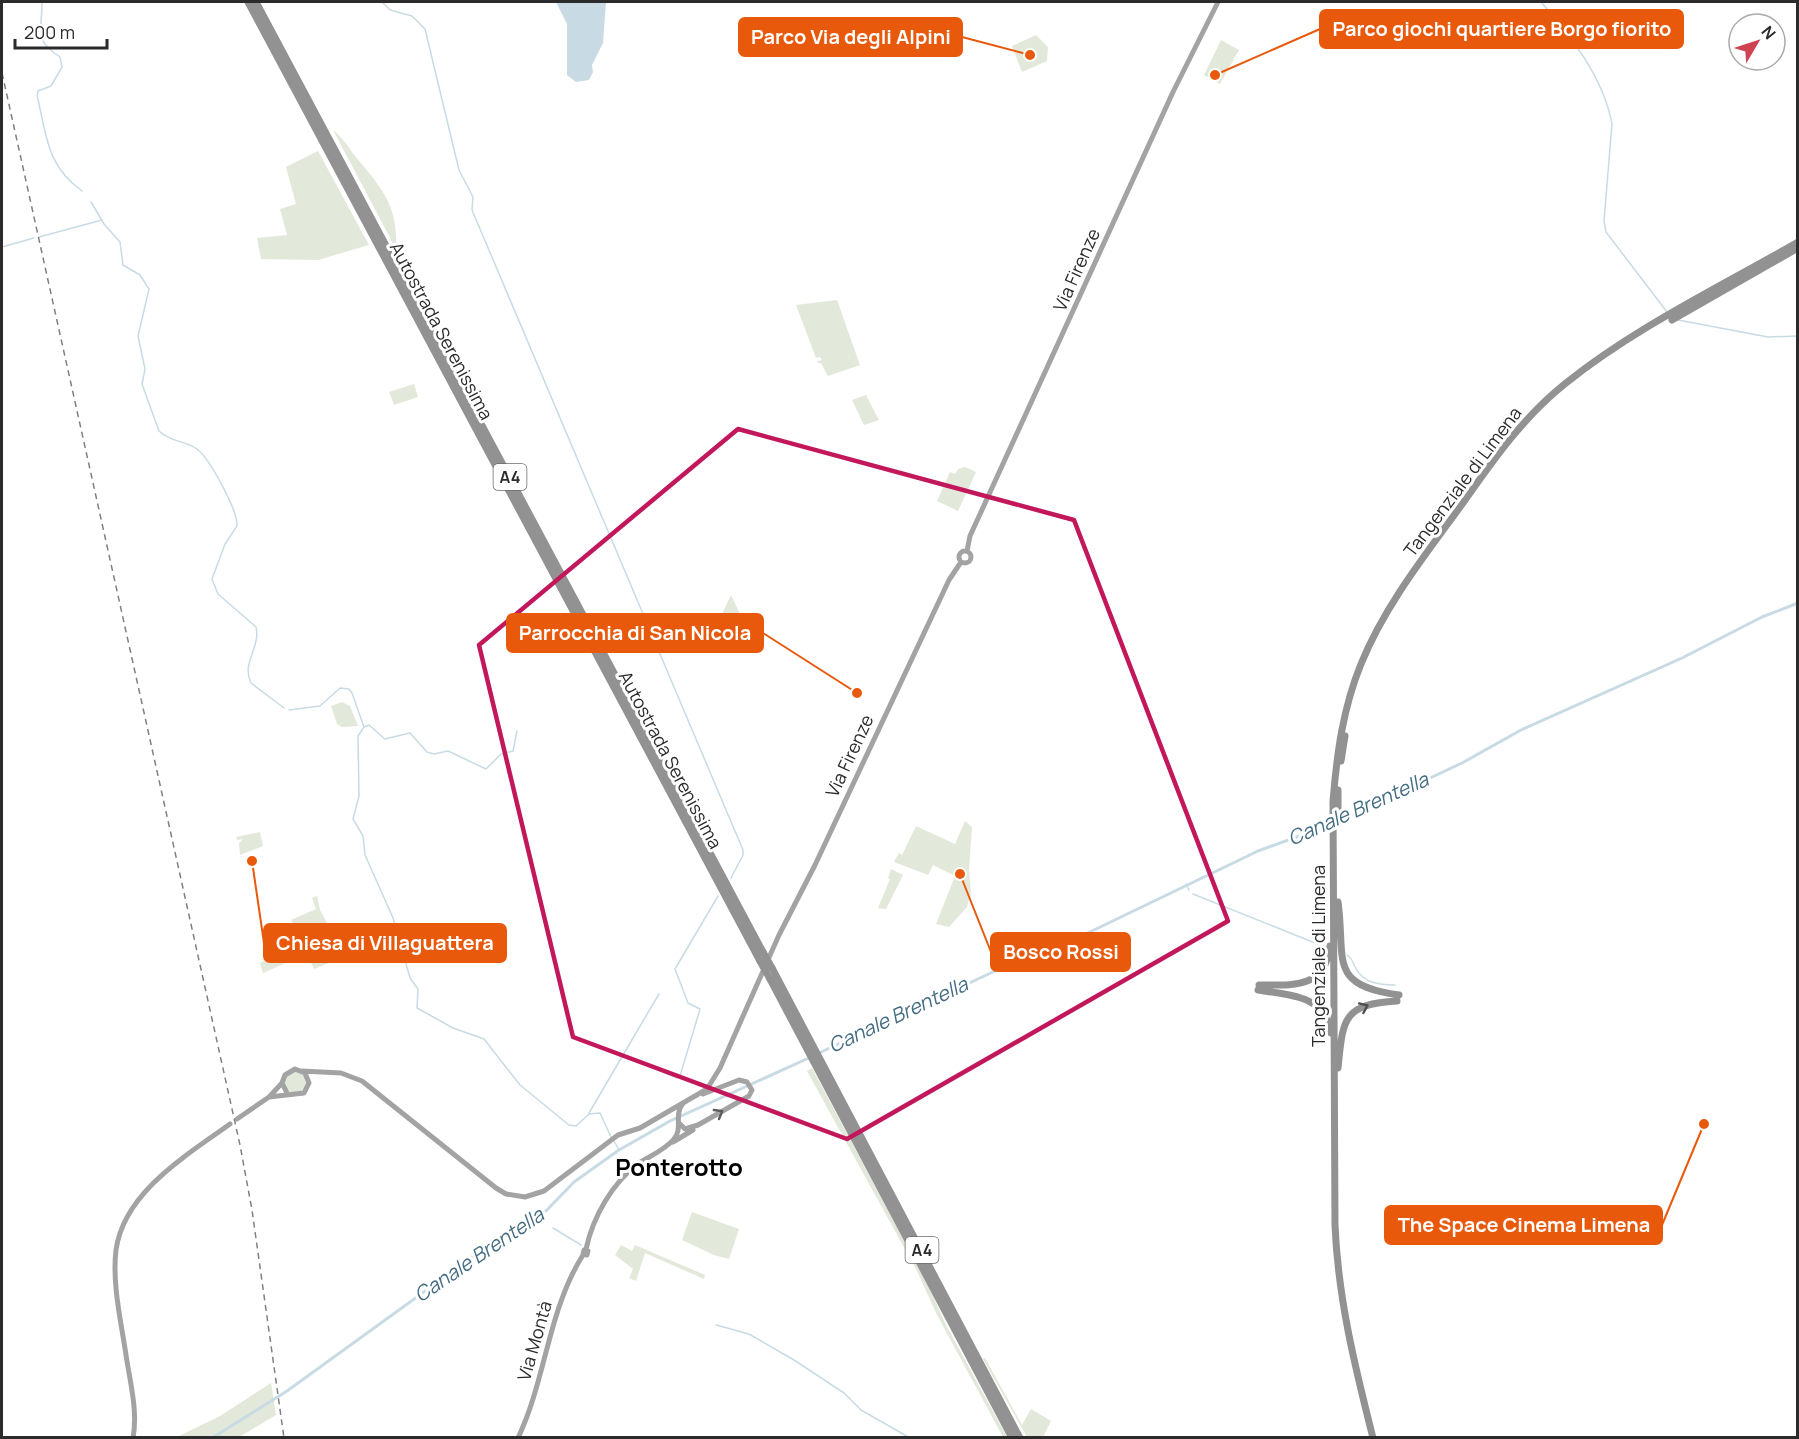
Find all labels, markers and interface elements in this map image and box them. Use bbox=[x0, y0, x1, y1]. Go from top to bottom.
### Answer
callout: Parco giochi quartiere Borgo fiorito bbox=[1320, 10, 1683, 48]
scale bar bbox=[15, 12, 106, 50]
north arrow bbox=[1727, 12, 1787, 72]
text: Parco giochi quartiere Borgo fiorito bbox=[1333, 15, 1671, 42]
callout: Parco Via degli Alpini bbox=[739, 18, 962, 56]
text: 200 m bbox=[24, 20, 75, 44]
text: N bbox=[1756, 21, 1781, 44]
text: Parco Via degli Alpini bbox=[751, 23, 951, 50]
street label: Via Firenze bbox=[1047, 224, 1105, 315]
street label: Autostrada Serenissima bbox=[385, 237, 499, 424]
street label: Tangenziale di Limena bbox=[1398, 402, 1527, 561]
road number: A4 bbox=[494, 464, 526, 490]
callout: Parrocchia di San Nicola bbox=[507, 614, 763, 652]
text: Parrocchia di San Nicola bbox=[519, 619, 751, 646]
street label: Autostrada Serenissima bbox=[614, 666, 728, 853]
street label: Via Firenze bbox=[820, 711, 879, 801]
water label: Canale Brentella bbox=[1283, 765, 1433, 852]
street label: Tangenziale di Limena bbox=[1306, 865, 1330, 1047]
callout: Chiesa di Villaguattera bbox=[264, 924, 506, 962]
text: Chiesa di Villaguattera bbox=[276, 929, 494, 956]
callout: Bosco Rossi bbox=[991, 933, 1130, 971]
text: Bosco Rossi bbox=[1003, 938, 1119, 965]
water label: Canale Brentella bbox=[824, 970, 973, 1059]
one-way arrow bbox=[1358, 1002, 1369, 1014]
one-way arrow bbox=[713, 1109, 723, 1121]
district label: Ponterotto bbox=[615, 1150, 743, 1183]
water label: Canale Brentella bbox=[409, 1201, 550, 1308]
callout: The Space Cinema Limena bbox=[1385, 1206, 1662, 1244]
text: The Space Cinema Limena bbox=[1398, 1211, 1650, 1238]
road number: A4 bbox=[906, 1237, 938, 1263]
street label: Via Montà bbox=[511, 1298, 557, 1383]

